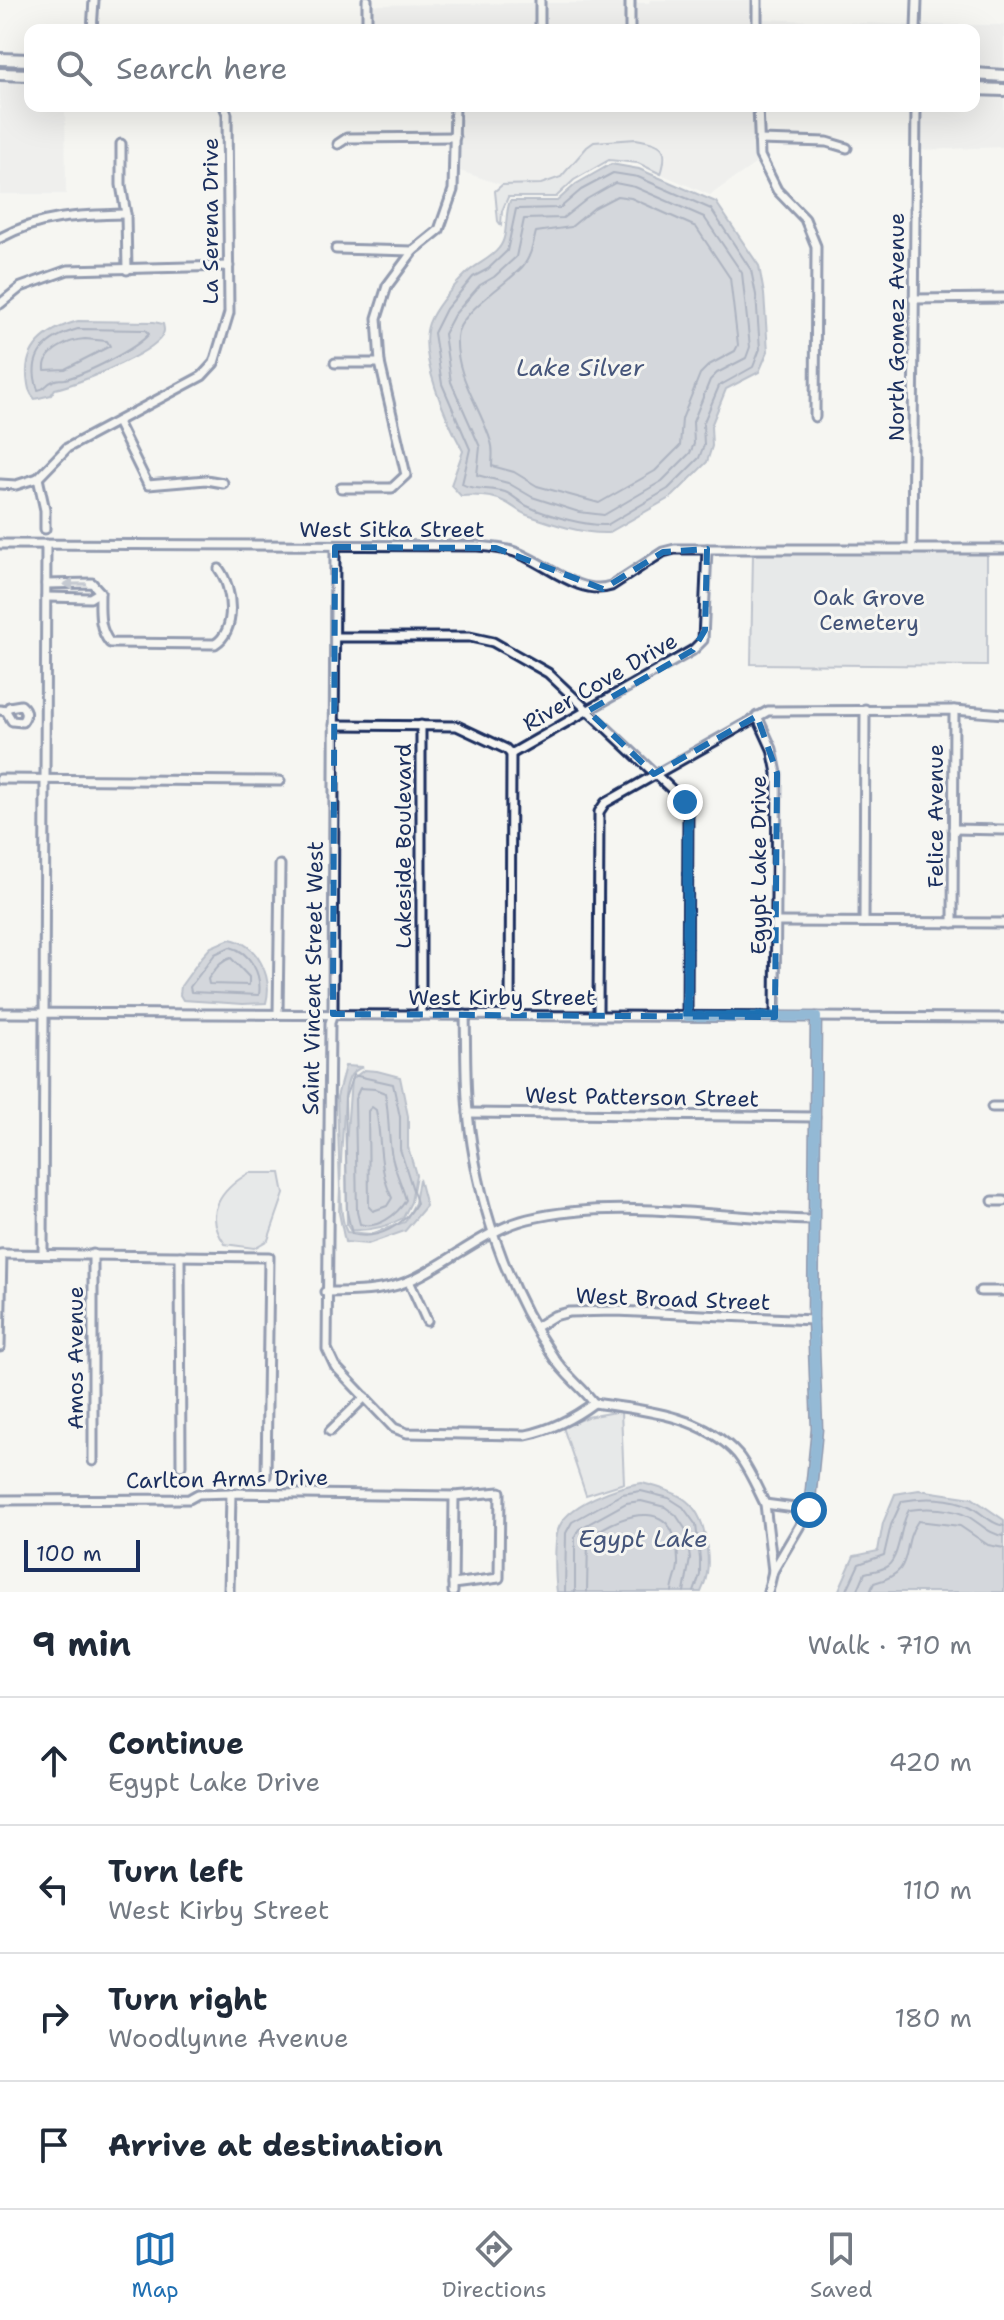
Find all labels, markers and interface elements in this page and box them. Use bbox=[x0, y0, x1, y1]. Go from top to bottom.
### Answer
search box bbox=[24, 24, 980, 112]
icon: search bbox=[52, 46, 96, 90]
text: Search here bbox=[116, 48, 287, 89]
street label: La Serena Drive bbox=[196, 138, 225, 304]
street label: North Gomez Avenue bbox=[882, 212, 911, 442]
water label: Lake Silver bbox=[516, 352, 645, 384]
street label: West Sitka Street bbox=[299, 515, 485, 544]
one-way arrow bbox=[62, 577, 87, 590]
park label: Oak Grove Cemetery bbox=[813, 583, 925, 637]
street label: River Cove Drive bbox=[517, 626, 683, 738]
street label: Lakeside Boulevard bbox=[389, 743, 418, 949]
street label: Felice Avenue bbox=[921, 744, 950, 888]
street label: Egypt Lake Drive bbox=[744, 775, 773, 955]
route end bbox=[667, 784, 703, 820]
street label: Saint Vincent Street West bbox=[296, 841, 330, 1115]
street label: West Kirby Street bbox=[408, 983, 596, 1012]
street label: West Patterson Street bbox=[525, 1080, 759, 1114]
street label: West Broad Street bbox=[575, 1281, 771, 1317]
street label: Amos Avenue bbox=[61, 1286, 90, 1430]
street label: Carlton Arms Drive bbox=[126, 1463, 328, 1495]
route start bbox=[791, 1492, 827, 1528]
water label: Egypt Lake bbox=[578, 1523, 708, 1555]
scale bar bbox=[24, 1536, 140, 1572]
text: 100 m bbox=[36, 1539, 102, 1568]
text: 9 min bbox=[32, 1621, 131, 1667]
text: Walk · 710 m bbox=[808, 1627, 972, 1662]
text: Continue bbox=[108, 1723, 244, 1764]
icon: ahead bbox=[32, 1739, 76, 1783]
text: 420 m bbox=[889, 1744, 972, 1779]
text: Egypt Lake Drive bbox=[108, 1764, 320, 1799]
text: Turn left bbox=[108, 1851, 243, 1892]
icon: left bbox=[32, 1867, 76, 1911]
text: 110 m bbox=[902, 1872, 972, 1907]
text: West Kirby Street bbox=[108, 1892, 329, 1927]
text: Turn right bbox=[108, 1979, 267, 2020]
icon: right bbox=[32, 1995, 76, 2039]
text: 180 m bbox=[894, 2000, 972, 2035]
text: Woodlynne Avenue bbox=[108, 2020, 349, 2055]
icon: arrive bbox=[32, 2123, 76, 2167]
text: Arrive at destination bbox=[108, 2125, 443, 2166]
tab: Map bbox=[132, 2227, 179, 2304]
tab: Directions bbox=[442, 2227, 547, 2304]
tab: Saved bbox=[810, 2227, 872, 2304]

